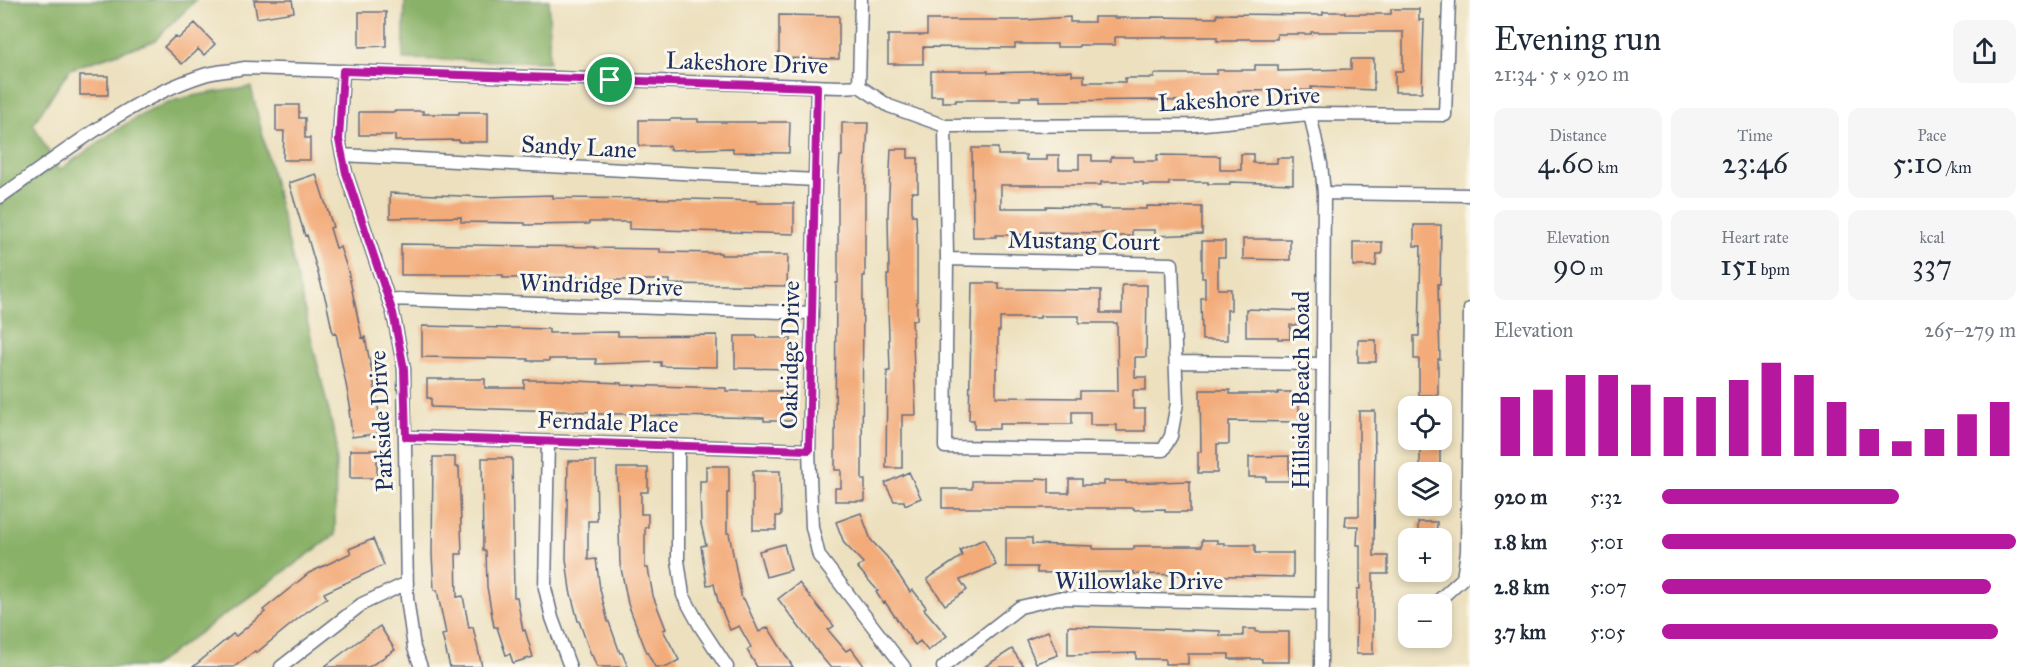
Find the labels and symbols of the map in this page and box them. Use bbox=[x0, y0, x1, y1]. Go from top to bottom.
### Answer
street label: Lakeshore Drive bbox=[665, 45, 829, 81]
pin bbox=[584, 54, 635, 105]
street label: Lakeshore Drive bbox=[1157, 80, 1321, 118]
street label: Sandy Lane bbox=[520, 129, 638, 165]
street label: Mustang Court bbox=[1007, 225, 1161, 257]
street label: Windridge Drive bbox=[519, 267, 683, 303]
street label: Oakridge Drive bbox=[774, 280, 806, 430]
street label: Hillside Beach Road bbox=[1286, 291, 1316, 489]
street label: Parkside Drive bbox=[362, 350, 400, 492]
street label: Ferndale Place bbox=[537, 405, 679, 439]
street label: Willowlake Drive bbox=[1055, 566, 1223, 596]

